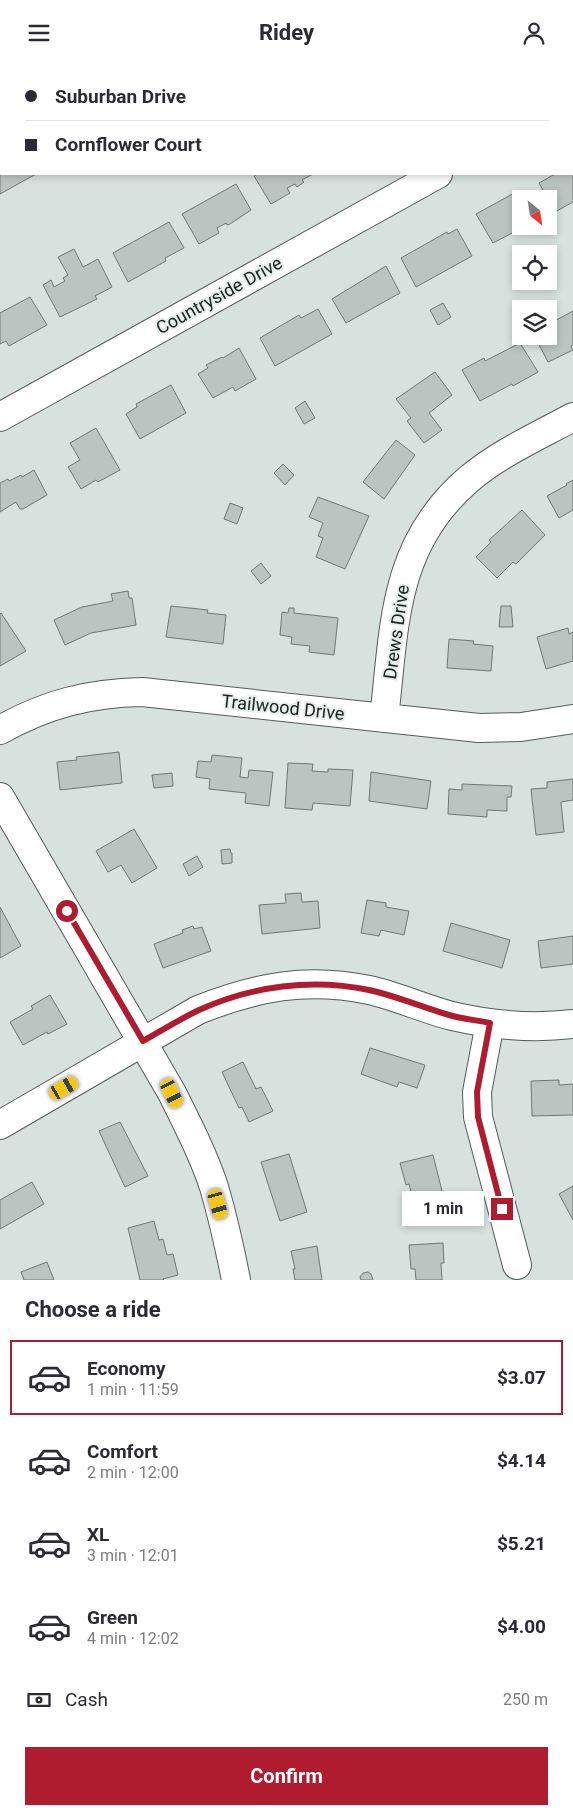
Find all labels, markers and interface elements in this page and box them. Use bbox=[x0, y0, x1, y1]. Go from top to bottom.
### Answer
icon: menu bbox=[25, 19, 53, 47]
icon: person bbox=[520, 19, 548, 47]
text: Ridey bbox=[259, 20, 314, 45]
text: Suburban Drive bbox=[55, 85, 186, 108]
text: Cornflower Court bbox=[55, 133, 202, 156]
north arrow bbox=[512, 190, 558, 235]
map controls bbox=[512, 190, 557, 345]
button: locate bbox=[512, 245, 557, 290]
street label: Countryside Drive bbox=[152, 252, 286, 338]
button: layers bbox=[512, 300, 557, 345]
street label: Drews Drive bbox=[379, 583, 413, 681]
street label: Trailwood Drive bbox=[220, 690, 346, 724]
route start bbox=[56, 900, 78, 922]
car bbox=[47, 1074, 80, 1102]
car bbox=[158, 1076, 185, 1110]
car bbox=[206, 1188, 229, 1220]
callout: 1 min bbox=[402, 1191, 484, 1227]
route end bbox=[491, 1198, 513, 1220]
text: 1 min bbox=[423, 1199, 463, 1218]
text: Choose a ride bbox=[25, 1297, 161, 1322]
icon: car bbox=[27, 1355, 72, 1400]
text: Economy bbox=[87, 1357, 166, 1380]
text: $3.07 bbox=[497, 1366, 546, 1389]
text: 1 min · 11:59 bbox=[87, 1380, 179, 1399]
icon: car bbox=[27, 1438, 72, 1483]
text: Comfort bbox=[87, 1440, 158, 1463]
text: $4.14 bbox=[497, 1449, 546, 1472]
text: 2 min · 12:00 bbox=[87, 1463, 179, 1482]
icon: car bbox=[27, 1521, 72, 1566]
text: XL bbox=[87, 1523, 109, 1546]
text: $5.21 bbox=[497, 1532, 546, 1555]
text: 3 min · 12:01 bbox=[87, 1546, 179, 1565]
icon: car bbox=[27, 1604, 72, 1649]
text: Green bbox=[87, 1606, 138, 1629]
text: $4.00 bbox=[497, 1615, 546, 1638]
text: 4 min · 12:02 bbox=[87, 1629, 179, 1648]
icon: cash bbox=[25, 1686, 53, 1714]
text: Cash bbox=[65, 1688, 108, 1711]
text: 250 m bbox=[503, 1690, 548, 1709]
button: Confirm bbox=[25, 1747, 548, 1805]

